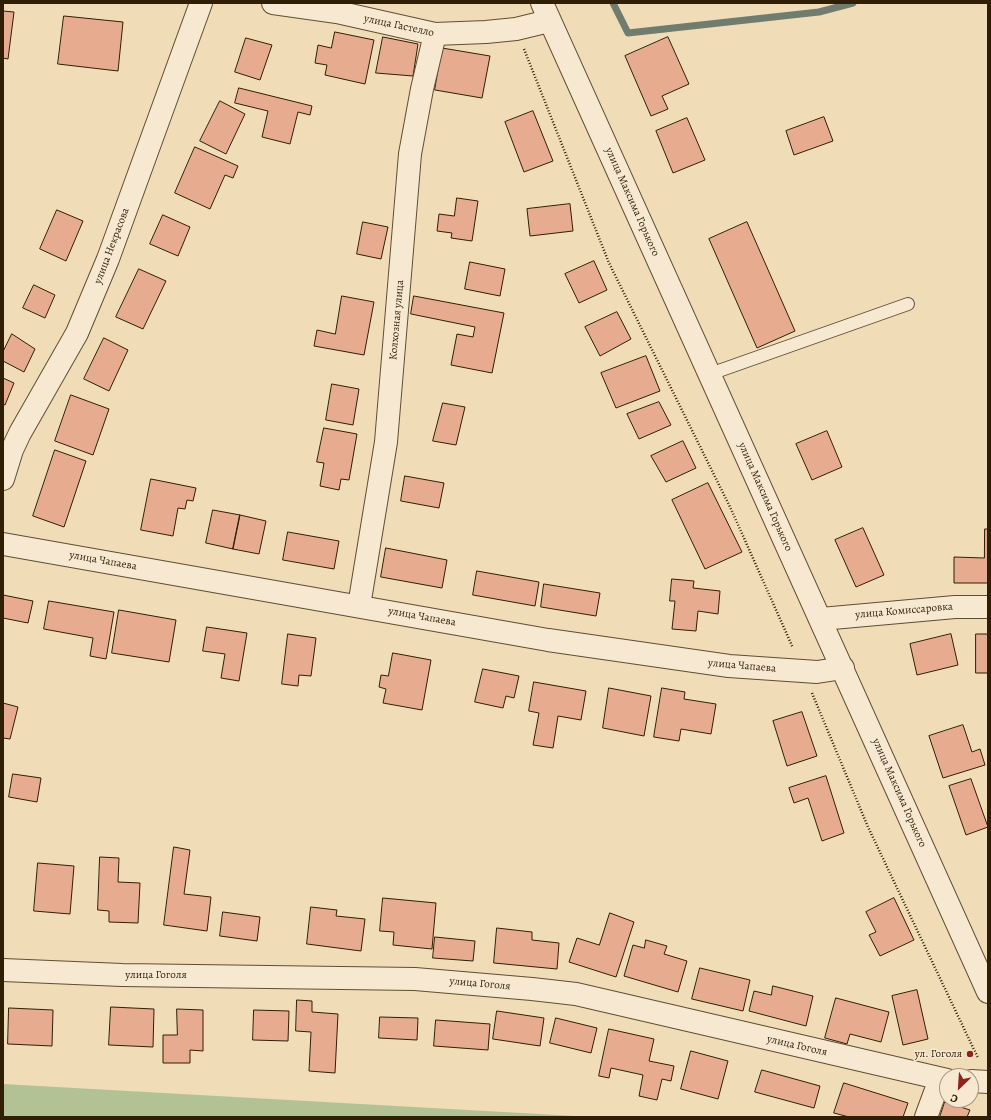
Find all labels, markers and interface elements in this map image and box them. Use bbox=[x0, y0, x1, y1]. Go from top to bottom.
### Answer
street label: улица Гастелло bbox=[363, 12, 435, 40]
street label: улица Максима Горького bbox=[602, 145, 662, 259]
street label: улица Некрасова bbox=[91, 206, 133, 286]
street label: Колхозная улица bbox=[387, 279, 407, 361]
street label: улица Максима Горького bbox=[735, 440, 795, 554]
street label: улица Чапаева bbox=[68, 549, 138, 573]
street label: улица Комиссаровка bbox=[855, 600, 953, 622]
street label: улица Чапаева bbox=[387, 605, 457, 629]
street label: улица Чапаева bbox=[707, 656, 777, 676]
street label: улица Максима Горького bbox=[869, 736, 929, 850]
street label: улица Гоголя bbox=[125, 968, 187, 982]
street label: улица Гоголя bbox=[449, 975, 511, 993]
street label: улица Гоголя bbox=[766, 1033, 828, 1059]
place label: ул. Гоголя bbox=[915, 1047, 962, 1061]
marker: ул. Гоголя bbox=[965, 1049, 975, 1059]
north arrow bbox=[939, 1068, 979, 1108]
text: С bbox=[948, 1090, 960, 1107]

